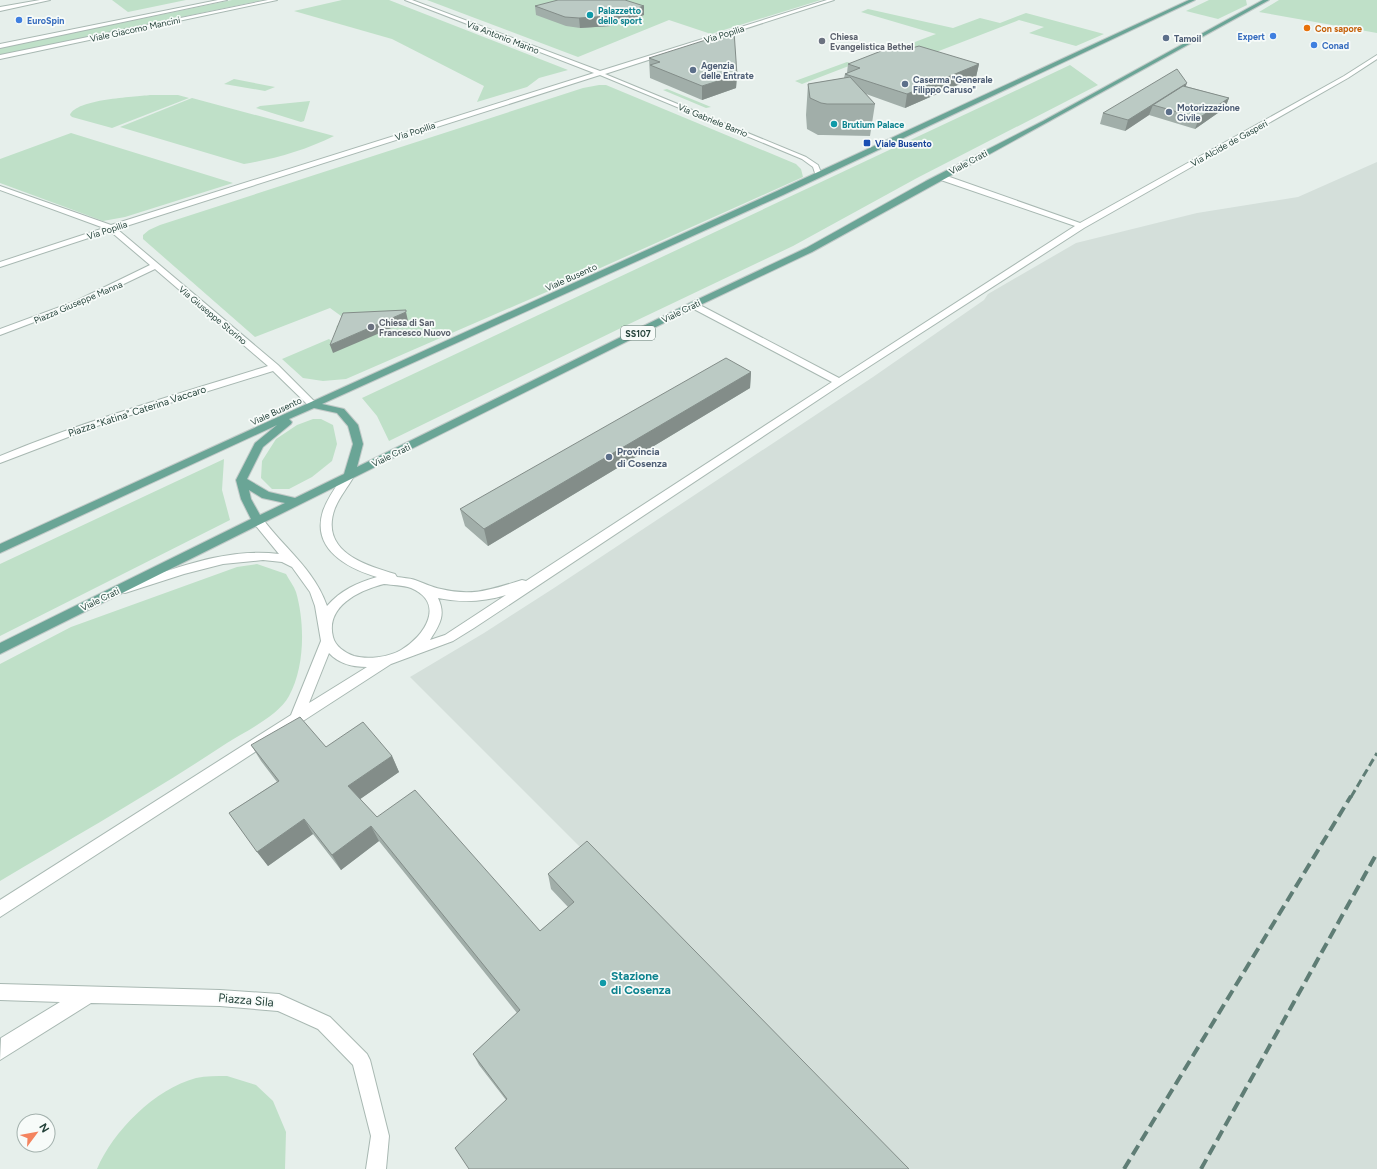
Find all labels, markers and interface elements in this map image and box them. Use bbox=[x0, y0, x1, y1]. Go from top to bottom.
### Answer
place label: Palazzetto dello sport bbox=[598, 5, 642, 26]
marker: Palazzetto dello sport bbox=[585, 10, 595, 20]
street label: Viale Giacomo Mancini bbox=[89, 14, 181, 44]
marker: EuroSpin bbox=[14, 15, 24, 25]
place label: EuroSpin bbox=[27, 15, 64, 26]
street label: Via Antonio Marino bbox=[465, 18, 541, 56]
street label: Via Popilia bbox=[703, 23, 746, 45]
marker: Con sapore bbox=[1302, 23, 1312, 33]
place label: Con sapore bbox=[1315, 23, 1362, 34]
place label: Chiesa Evangelistica Bethel bbox=[830, 31, 914, 52]
place label: Expert bbox=[1237, 31, 1265, 42]
marker: Expert bbox=[1268, 31, 1278, 41]
marker: Tamoil bbox=[1161, 33, 1171, 43]
place label: Tamoil bbox=[1174, 33, 1201, 44]
marker: Chiesa Evangelistica Bethel bbox=[817, 36, 827, 46]
marker: Conad bbox=[1309, 40, 1319, 50]
place label: Conad bbox=[1322, 40, 1349, 51]
place label: Agenzia delle Entrate bbox=[701, 60, 754, 81]
marker: Agenzia delle Entrate bbox=[688, 65, 698, 75]
place label: Caserma "Generale Filippo Caruso" bbox=[913, 74, 993, 95]
marker: Caserma "Generale Filippo Caruso" bbox=[900, 79, 910, 89]
street label: Via Gabriele Barrio bbox=[676, 101, 750, 139]
place label: Motorizzazione Civile bbox=[1177, 102, 1240, 123]
marker: Motorizzazione Civile bbox=[1164, 107, 1174, 117]
street label: Via Alcide de Gasperi bbox=[1189, 117, 1269, 169]
street label: Via Popilia bbox=[394, 119, 437, 143]
marker: Brutium Palace bbox=[829, 119, 839, 129]
place label: Brutium Palace bbox=[842, 119, 904, 130]
marker: Viale Busento bbox=[862, 138, 872, 148]
place label: Viale Busento bbox=[875, 138, 932, 149]
street label: Viale Crati bbox=[947, 147, 989, 177]
street label: Via Popilia bbox=[86, 218, 129, 242]
street label: Viale Busento bbox=[544, 261, 598, 293]
street label: Piazza Giuseppe Manna bbox=[32, 278, 124, 326]
street label: Via Giuseppe Storino bbox=[177, 283, 249, 347]
street label: Viale Crati bbox=[660, 297, 702, 325]
place label: Chiesa di San Francesco Nuovo bbox=[379, 317, 451, 338]
marker: Chiesa di San Francesco Nuovo bbox=[366, 322, 376, 332]
road number: SS107 bbox=[621, 326, 655, 340]
street label: Piazza "Katina" Caterina Vaccaro bbox=[66, 382, 208, 440]
street label: Viale Busento bbox=[249, 394, 303, 428]
street label: Viale Crati bbox=[370, 441, 412, 469]
place label: Provincia di Cosenza bbox=[617, 445, 667, 470]
marker: Provincia di Cosenza bbox=[604, 452, 614, 462]
street label: Viale Crati bbox=[79, 585, 121, 613]
place label: Stazione di Cosenza bbox=[611, 969, 671, 997]
marker: Stazione di Cosenza bbox=[598, 978, 608, 988]
street label: Piazza Sila bbox=[218, 991, 274, 1009]
north arrow bbox=[16, 1113, 56, 1153]
text: N bbox=[36, 1121, 52, 1135]

